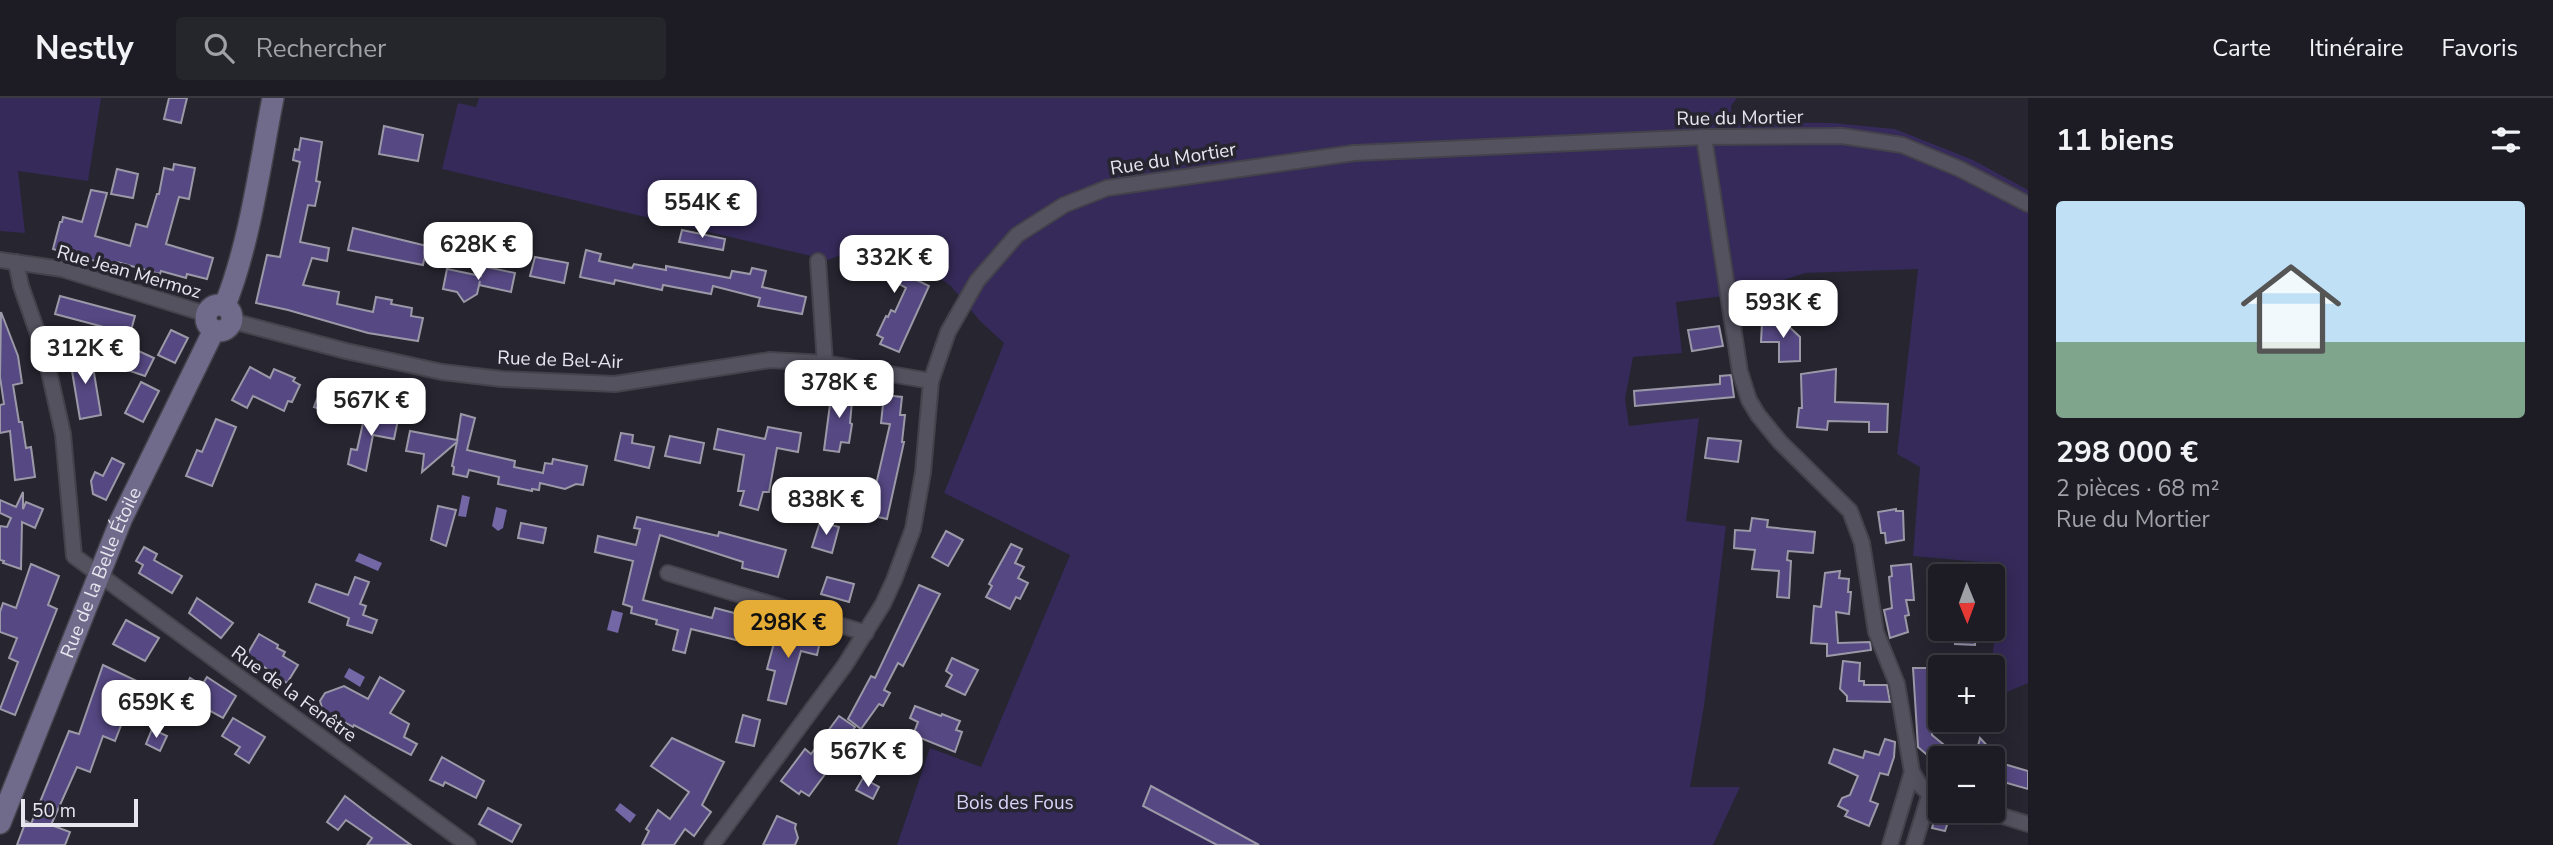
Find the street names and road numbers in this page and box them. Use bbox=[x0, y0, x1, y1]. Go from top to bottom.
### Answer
street label: Rue du Mortier bbox=[1676, 104, 1804, 132]
street label: Rue du Mortier bbox=[1108, 136, 1238, 182]
street label: Rue Jean Mermoz bbox=[54, 239, 204, 305]
street label: Rue de Bel-Air bbox=[497, 345, 623, 375]
street label: Rue de la Belle Étoile bbox=[54, 483, 148, 662]
street label: Rue de la Fenêtre bbox=[226, 640, 362, 748]

